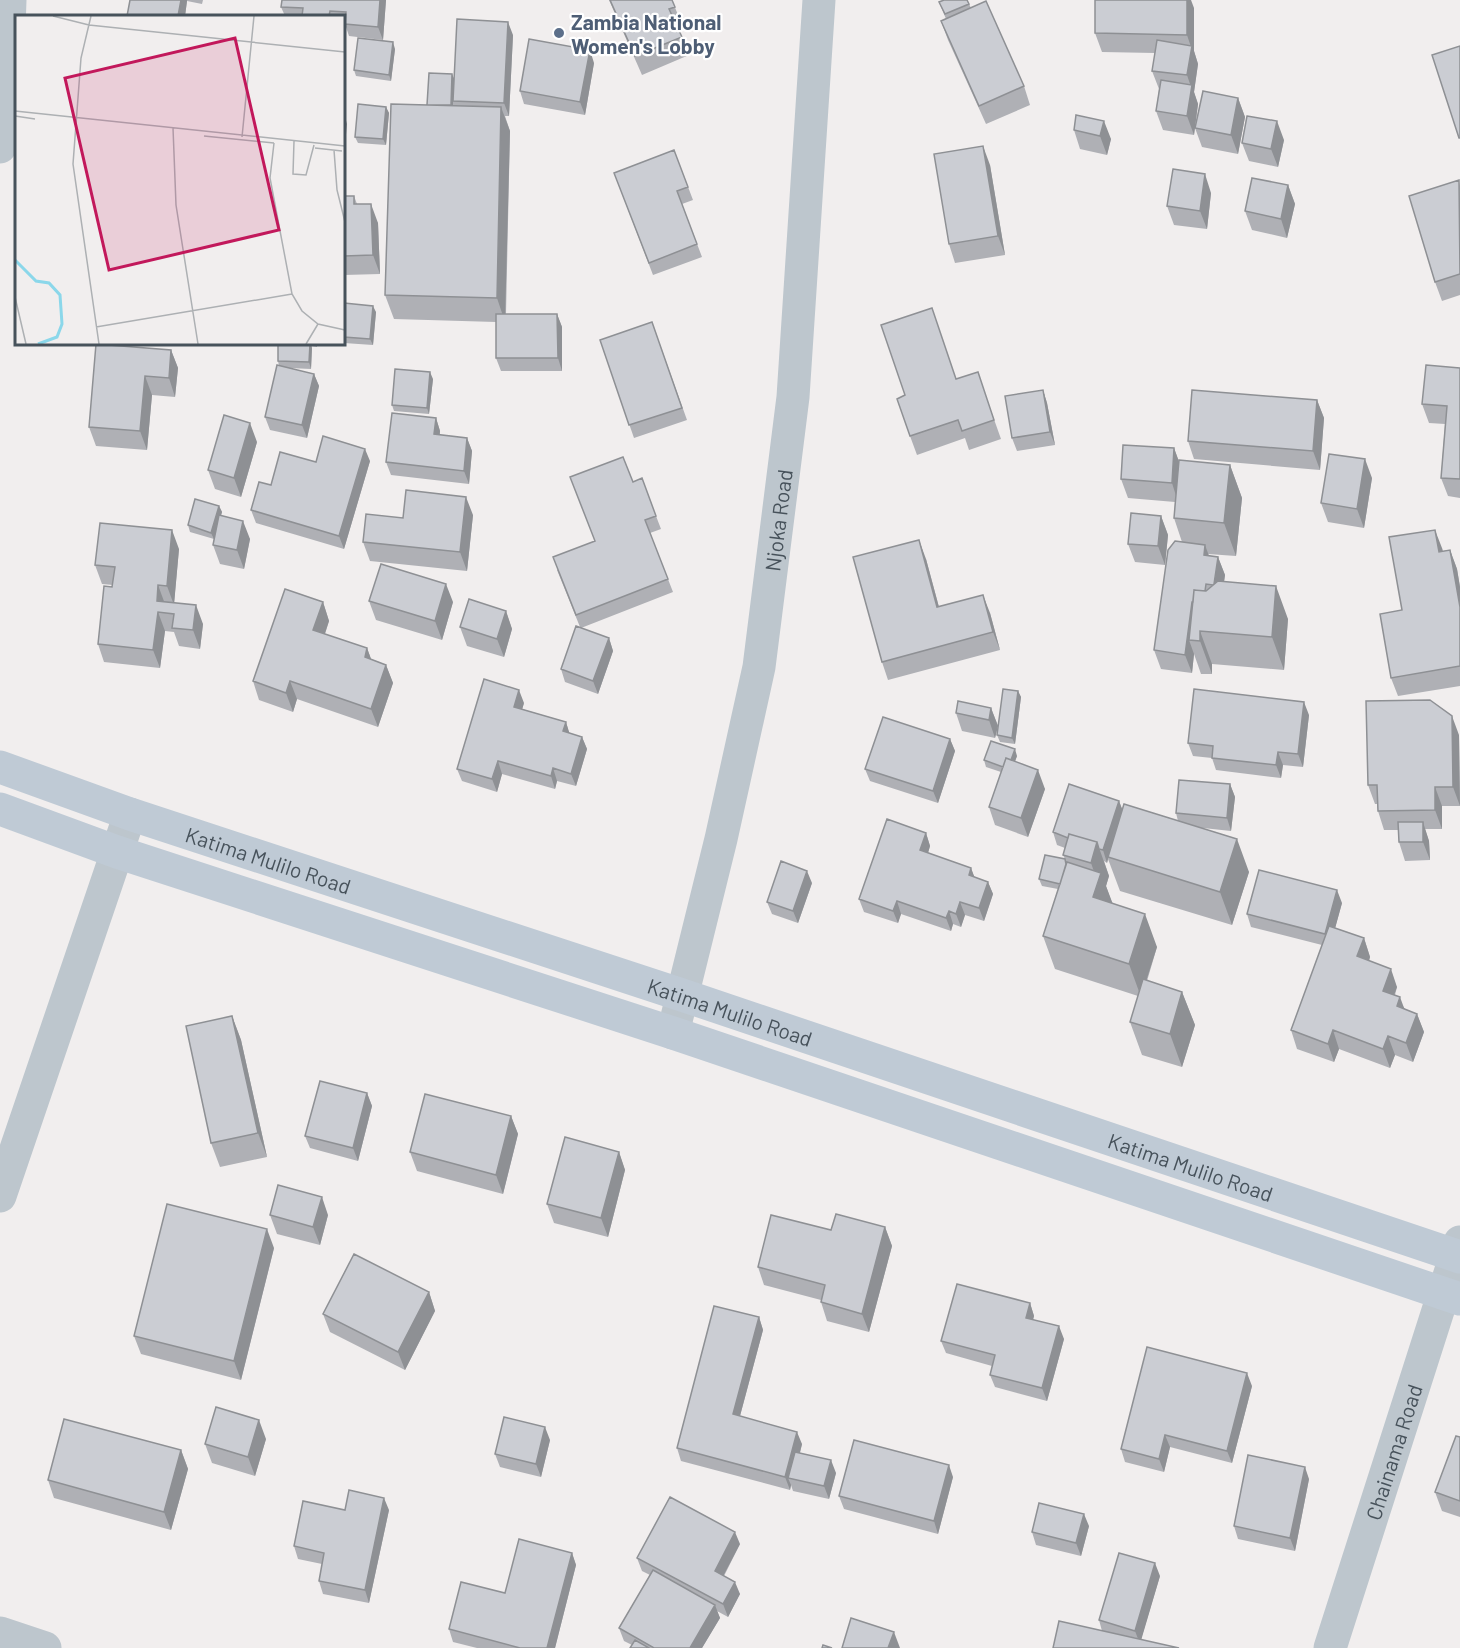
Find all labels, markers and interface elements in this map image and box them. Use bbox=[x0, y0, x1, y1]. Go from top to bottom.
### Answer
place label: Zambia National Women's Lobby bbox=[571, 9, 721, 58]
inset map bbox=[15, 15, 345, 345]
marker: Zambia National Women's Lobby bbox=[552, 26, 566, 40]
street label: Njoka Road bbox=[759, 468, 796, 573]
street label: Katima Mulilo Road bbox=[183, 821, 354, 898]
street label: Katima Mulilo Road bbox=[645, 972, 816, 1051]
street label: Katima Mulilo Road bbox=[1105, 1127, 1276, 1206]
street label: Chainama Road bbox=[1359, 1381, 1426, 1523]

